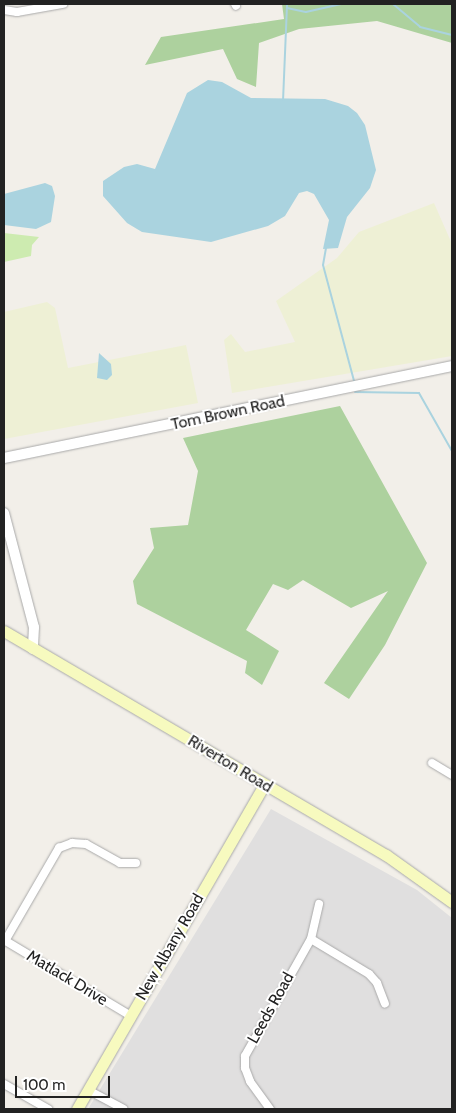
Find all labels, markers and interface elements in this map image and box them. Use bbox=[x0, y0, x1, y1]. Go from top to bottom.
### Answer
street label: Tom Brown Road bbox=[169, 392, 287, 434]
street label: Riverton Road bbox=[184, 731, 276, 797]
street label: New Albany Road bbox=[132, 890, 208, 1004]
street label: Matlack Drive bbox=[23, 946, 111, 1010]
street label: Leeds Road bbox=[244, 969, 298, 1047]
scale bar bbox=[18, 1066, 112, 1098]
text: 100 m bbox=[23, 1076, 65, 1094]

